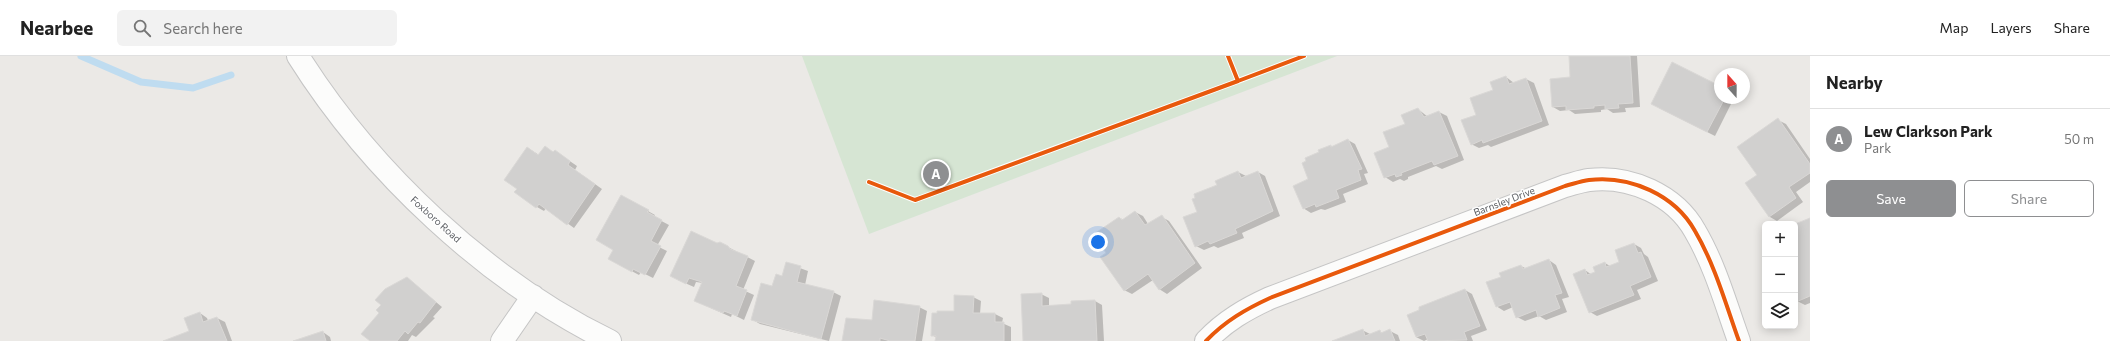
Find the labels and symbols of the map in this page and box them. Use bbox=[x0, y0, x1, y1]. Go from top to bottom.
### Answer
north arrow bbox=[1714, 68, 1750, 104]
pin: A bbox=[923, 159, 949, 189]
street label: Barnsley Drive bbox=[1472, 184, 1536, 218]
street label: Foxboro Road bbox=[408, 193, 464, 245]
your location bbox=[1088, 232, 1108, 252]

